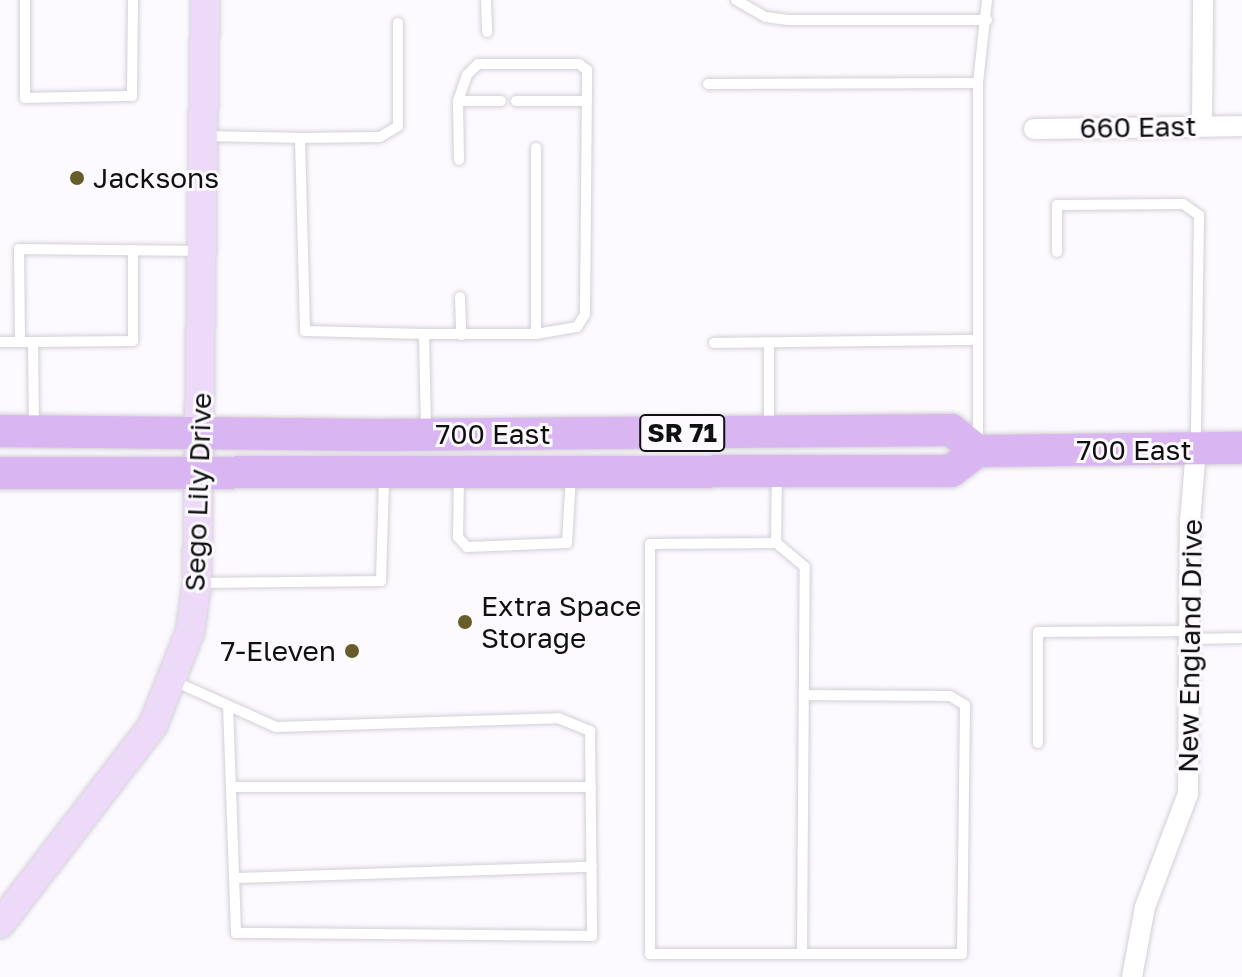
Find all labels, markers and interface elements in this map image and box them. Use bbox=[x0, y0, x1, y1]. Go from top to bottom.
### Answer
street label: 660 East bbox=[1079, 109, 1197, 145]
place label: Jacksons bbox=[93, 161, 219, 195]
marker: Jacksons bbox=[68, 169, 86, 187]
street label: Sego Lily Drive bbox=[178, 392, 218, 592]
road number: SR 71 bbox=[638, 411, 726, 455]
street label: 700 East bbox=[435, 417, 551, 451]
street label: 700 East bbox=[1076, 433, 1192, 467]
street label: New England Drive bbox=[1171, 519, 1209, 773]
place label: Extra Space Storage bbox=[481, 589, 641, 655]
marker: Extra Space Storage bbox=[456, 613, 474, 631]
place label: 7-Eleven bbox=[221, 634, 336, 668]
marker: 7-Eleven bbox=[343, 642, 361, 660]

